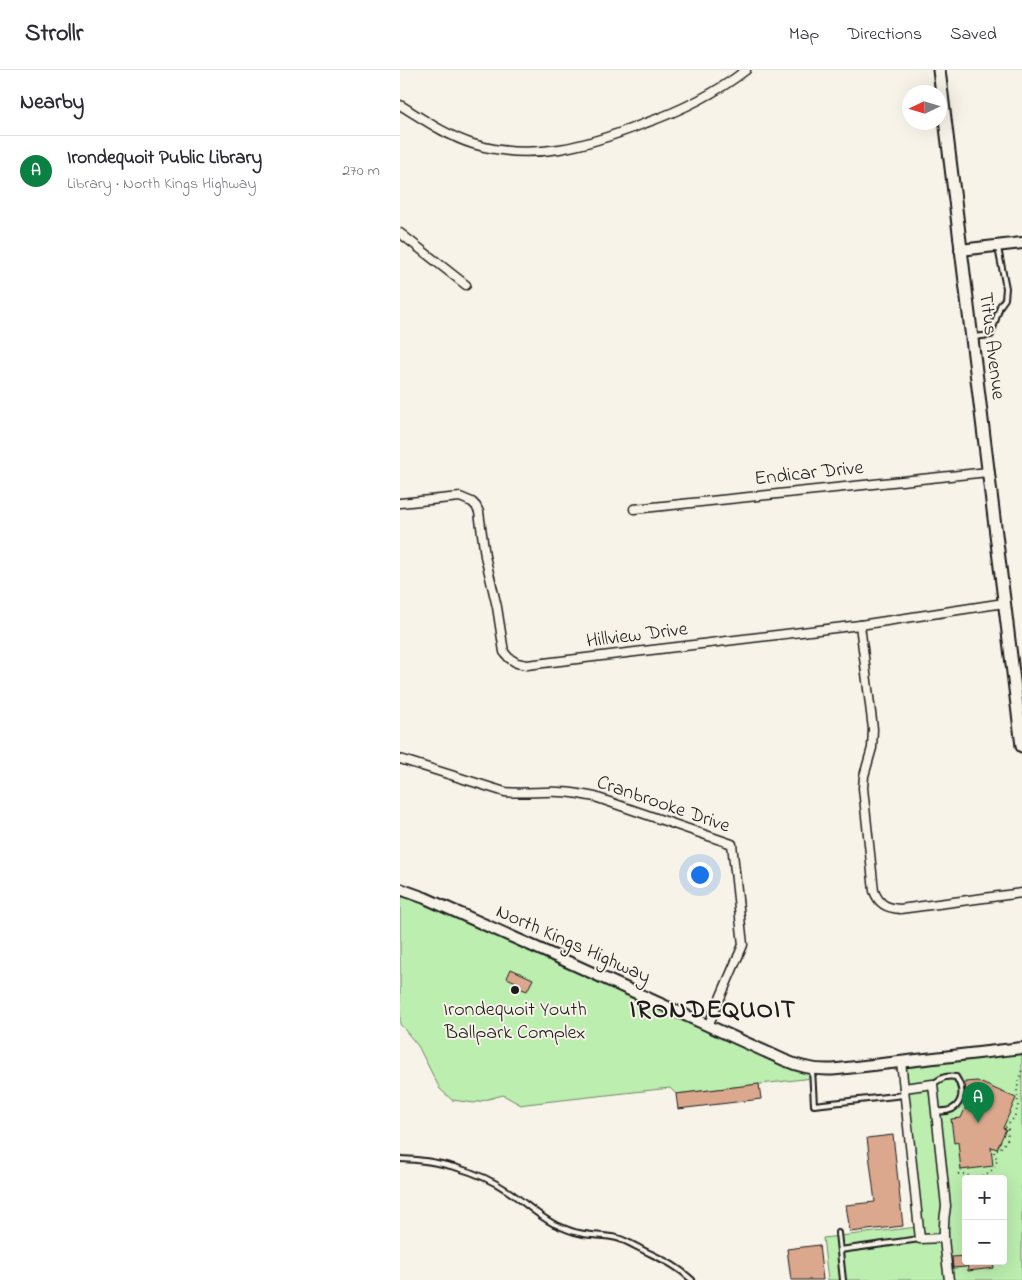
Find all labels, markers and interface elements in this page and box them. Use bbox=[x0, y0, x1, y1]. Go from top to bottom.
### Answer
text: Strollr bbox=[25, 17, 83, 52]
text: Map bbox=[789, 22, 819, 48]
text: Directions bbox=[847, 22, 922, 48]
text: Saved bbox=[950, 22, 997, 48]
north arrow bbox=[902, 85, 947, 130]
text: Nearby bbox=[20, 88, 84, 118]
text: Irondequoit Public Library bbox=[67, 145, 262, 172]
text: A bbox=[31, 159, 41, 183]
text: 270 m bbox=[342, 159, 380, 183]
text: Library · North Kings Highway bbox=[67, 172, 256, 196]
street label: Titus Avenue bbox=[970, 291, 1012, 401]
street label: Endicar Drive bbox=[753, 454, 865, 494]
street label: Hillview Drive bbox=[585, 615, 689, 657]
street label: Cranbrooke Drive bbox=[592, 769, 734, 841]
your location bbox=[687, 862, 713, 888]
street label: North Kings Highway bbox=[491, 898, 655, 993]
marker: Irondequoit Youth Ballpark Complex bbox=[509, 984, 521, 996]
district label: IRONDEQUOIT bbox=[630, 993, 796, 1029]
place label: Irondequoit Youth Ballpark Complex bbox=[443, 996, 587, 1048]
pin: A bbox=[962, 1082, 994, 1123]
map controls bbox=[962, 1175, 1007, 1265]
button: + bbox=[962, 1175, 1007, 1220]
button: − bbox=[962, 1220, 1007, 1265]

